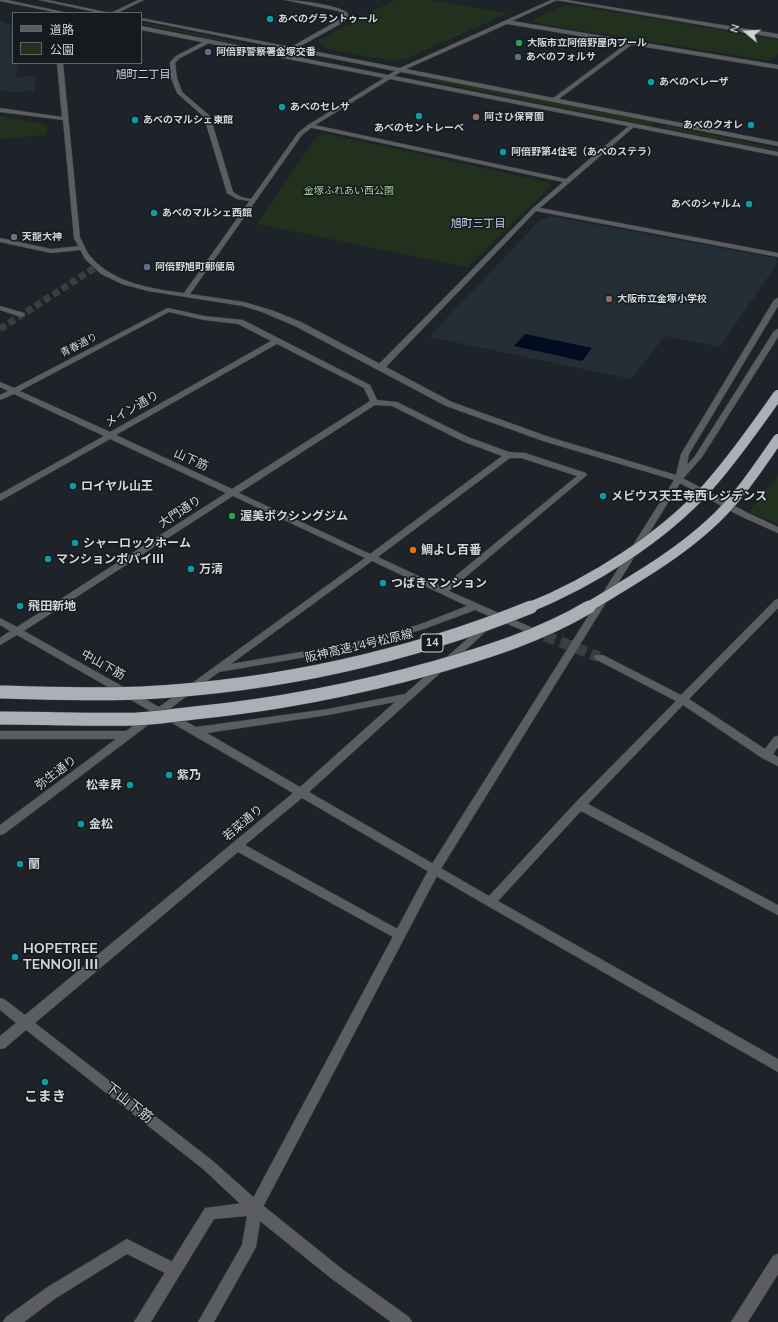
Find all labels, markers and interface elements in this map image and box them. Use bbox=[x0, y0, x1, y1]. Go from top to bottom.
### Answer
legend bbox=[12, 12, 142, 64]
north arrow bbox=[726, 12, 766, 52]
place label: あべのグラントゥール bbox=[278, 13, 378, 25]
marker: あべのグラントゥール bbox=[265, 14, 275, 24]
text: 道路 bbox=[50, 22, 74, 37]
text: N bbox=[727, 22, 743, 34]
place label: 大阪市立阿倍野屋内プール bbox=[527, 37, 647, 49]
marker: 大阪市立阿倍野屋内プール bbox=[514, 38, 524, 48]
text: 公園 bbox=[50, 42, 74, 57]
place label: 阿倍野警察署金塚交番 bbox=[216, 46, 316, 58]
marker: 阿倍野警察署金塚交番 bbox=[203, 47, 213, 57]
place label: あべのフォルサ bbox=[526, 51, 596, 63]
marker: あべのフォルサ bbox=[513, 52, 523, 62]
district label: 旭町二丁目 bbox=[116, 68, 170, 82]
place label: あべのベレーザ bbox=[659, 76, 729, 88]
marker: あべのベレーザ bbox=[646, 77, 656, 87]
place label: あべのセレサ bbox=[290, 101, 350, 113]
marker: あべのセレサ bbox=[277, 102, 287, 112]
marker: あべのセントレーベ bbox=[414, 111, 424, 121]
place label: 阿さひ保育園 bbox=[484, 111, 544, 123]
marker: 阿さひ保育園 bbox=[471, 112, 481, 122]
place label: あべのマルシェ東館 bbox=[143, 114, 233, 126]
marker: あべのマルシェ東館 bbox=[130, 115, 140, 125]
place label: あべのクオレ bbox=[683, 119, 743, 131]
marker: あべのクオレ bbox=[746, 120, 756, 130]
place label: あべのセントレーベ bbox=[374, 122, 464, 134]
place label: 阿倍野第4住宅（あべのステラ） bbox=[511, 146, 657, 158]
marker: 阿倍野第4住宅（あべのステラ） bbox=[498, 147, 508, 157]
park label: 金塚ふれあい西公園 bbox=[304, 185, 394, 197]
place label: あべのシャルム bbox=[671, 198, 741, 210]
marker: あべのシャルム bbox=[744, 199, 754, 209]
place label: あべのマルシェ西館 bbox=[162, 207, 252, 219]
marker: あべのマルシェ西館 bbox=[149, 208, 159, 218]
district label: 旭町三丁目 bbox=[451, 217, 505, 231]
place label: 天龍大神 bbox=[22, 231, 62, 243]
marker: 天龍大神 bbox=[9, 232, 19, 242]
place label: 阿倍野旭町郵便局 bbox=[155, 261, 235, 273]
marker: 阿倍野旭町郵便局 bbox=[142, 262, 152, 272]
place label: 大阪市立金塚小学校 bbox=[617, 293, 707, 305]
marker: 大阪市立金塚小学校 bbox=[604, 294, 614, 304]
street label: 青春通り bbox=[58, 331, 100, 359]
street label: メイン通り bbox=[102, 388, 162, 430]
street label: 山下筋 bbox=[172, 446, 210, 474]
place label: ロイヤル山王 bbox=[81, 479, 153, 493]
marker: ロイヤル山王 bbox=[68, 481, 78, 491]
place label: メビウス天王寺西レジデンス bbox=[611, 489, 767, 503]
marker: メビウス天王寺西レジデンス bbox=[598, 491, 608, 501]
street label: 大門通り bbox=[156, 493, 204, 531]
place label: 渥美ボクシングジム bbox=[240, 509, 348, 523]
marker: 渥美ボクシングジム bbox=[227, 511, 237, 521]
place label: シャーロックホーム bbox=[83, 536, 191, 550]
marker: シャーロックホーム bbox=[70, 538, 80, 548]
place label: 鯛よし百番 bbox=[421, 543, 481, 557]
marker: 鯛よし百番 bbox=[408, 545, 418, 555]
place label: マンションポパイⅢ bbox=[56, 552, 164, 566]
marker: マンションポパイⅢ bbox=[43, 554, 53, 564]
place label: 万清 bbox=[199, 562, 223, 576]
marker: 万清 bbox=[186, 564, 196, 574]
place label: つばきマンション bbox=[391, 576, 487, 590]
marker: つばきマンション bbox=[378, 578, 388, 588]
place label: 飛田新地 bbox=[28, 599, 76, 613]
marker: 飛田新地 bbox=[15, 601, 25, 611]
street label: 阪神高速14号松原線 bbox=[304, 627, 414, 665]
road number: 14 bbox=[421, 634, 443, 652]
street label: 中山下筋 bbox=[79, 647, 127, 683]
street label: 弥生通り bbox=[32, 753, 80, 793]
place label: 紫乃 bbox=[177, 768, 201, 782]
marker: 紫乃 bbox=[164, 770, 174, 780]
place label: 松幸昇 bbox=[86, 778, 122, 792]
marker: 松幸昇 bbox=[125, 780, 135, 790]
street label: 若菜通り bbox=[220, 802, 266, 844]
place label: 金松 bbox=[89, 817, 113, 831]
marker: 金松 bbox=[76, 819, 86, 829]
place label: 蘭 bbox=[28, 857, 40, 871]
marker: 蘭 bbox=[15, 859, 25, 869]
place label: HOPETREE TENNOJI Ⅲ bbox=[23, 941, 99, 974]
marker: HOPETREE TENNOJI Ⅲ bbox=[10, 952, 20, 962]
marker: こまき bbox=[40, 1077, 50, 1087]
street label: 下山下筋 bbox=[102, 1079, 156, 1127]
place label: こまき bbox=[24, 1089, 66, 1105]

